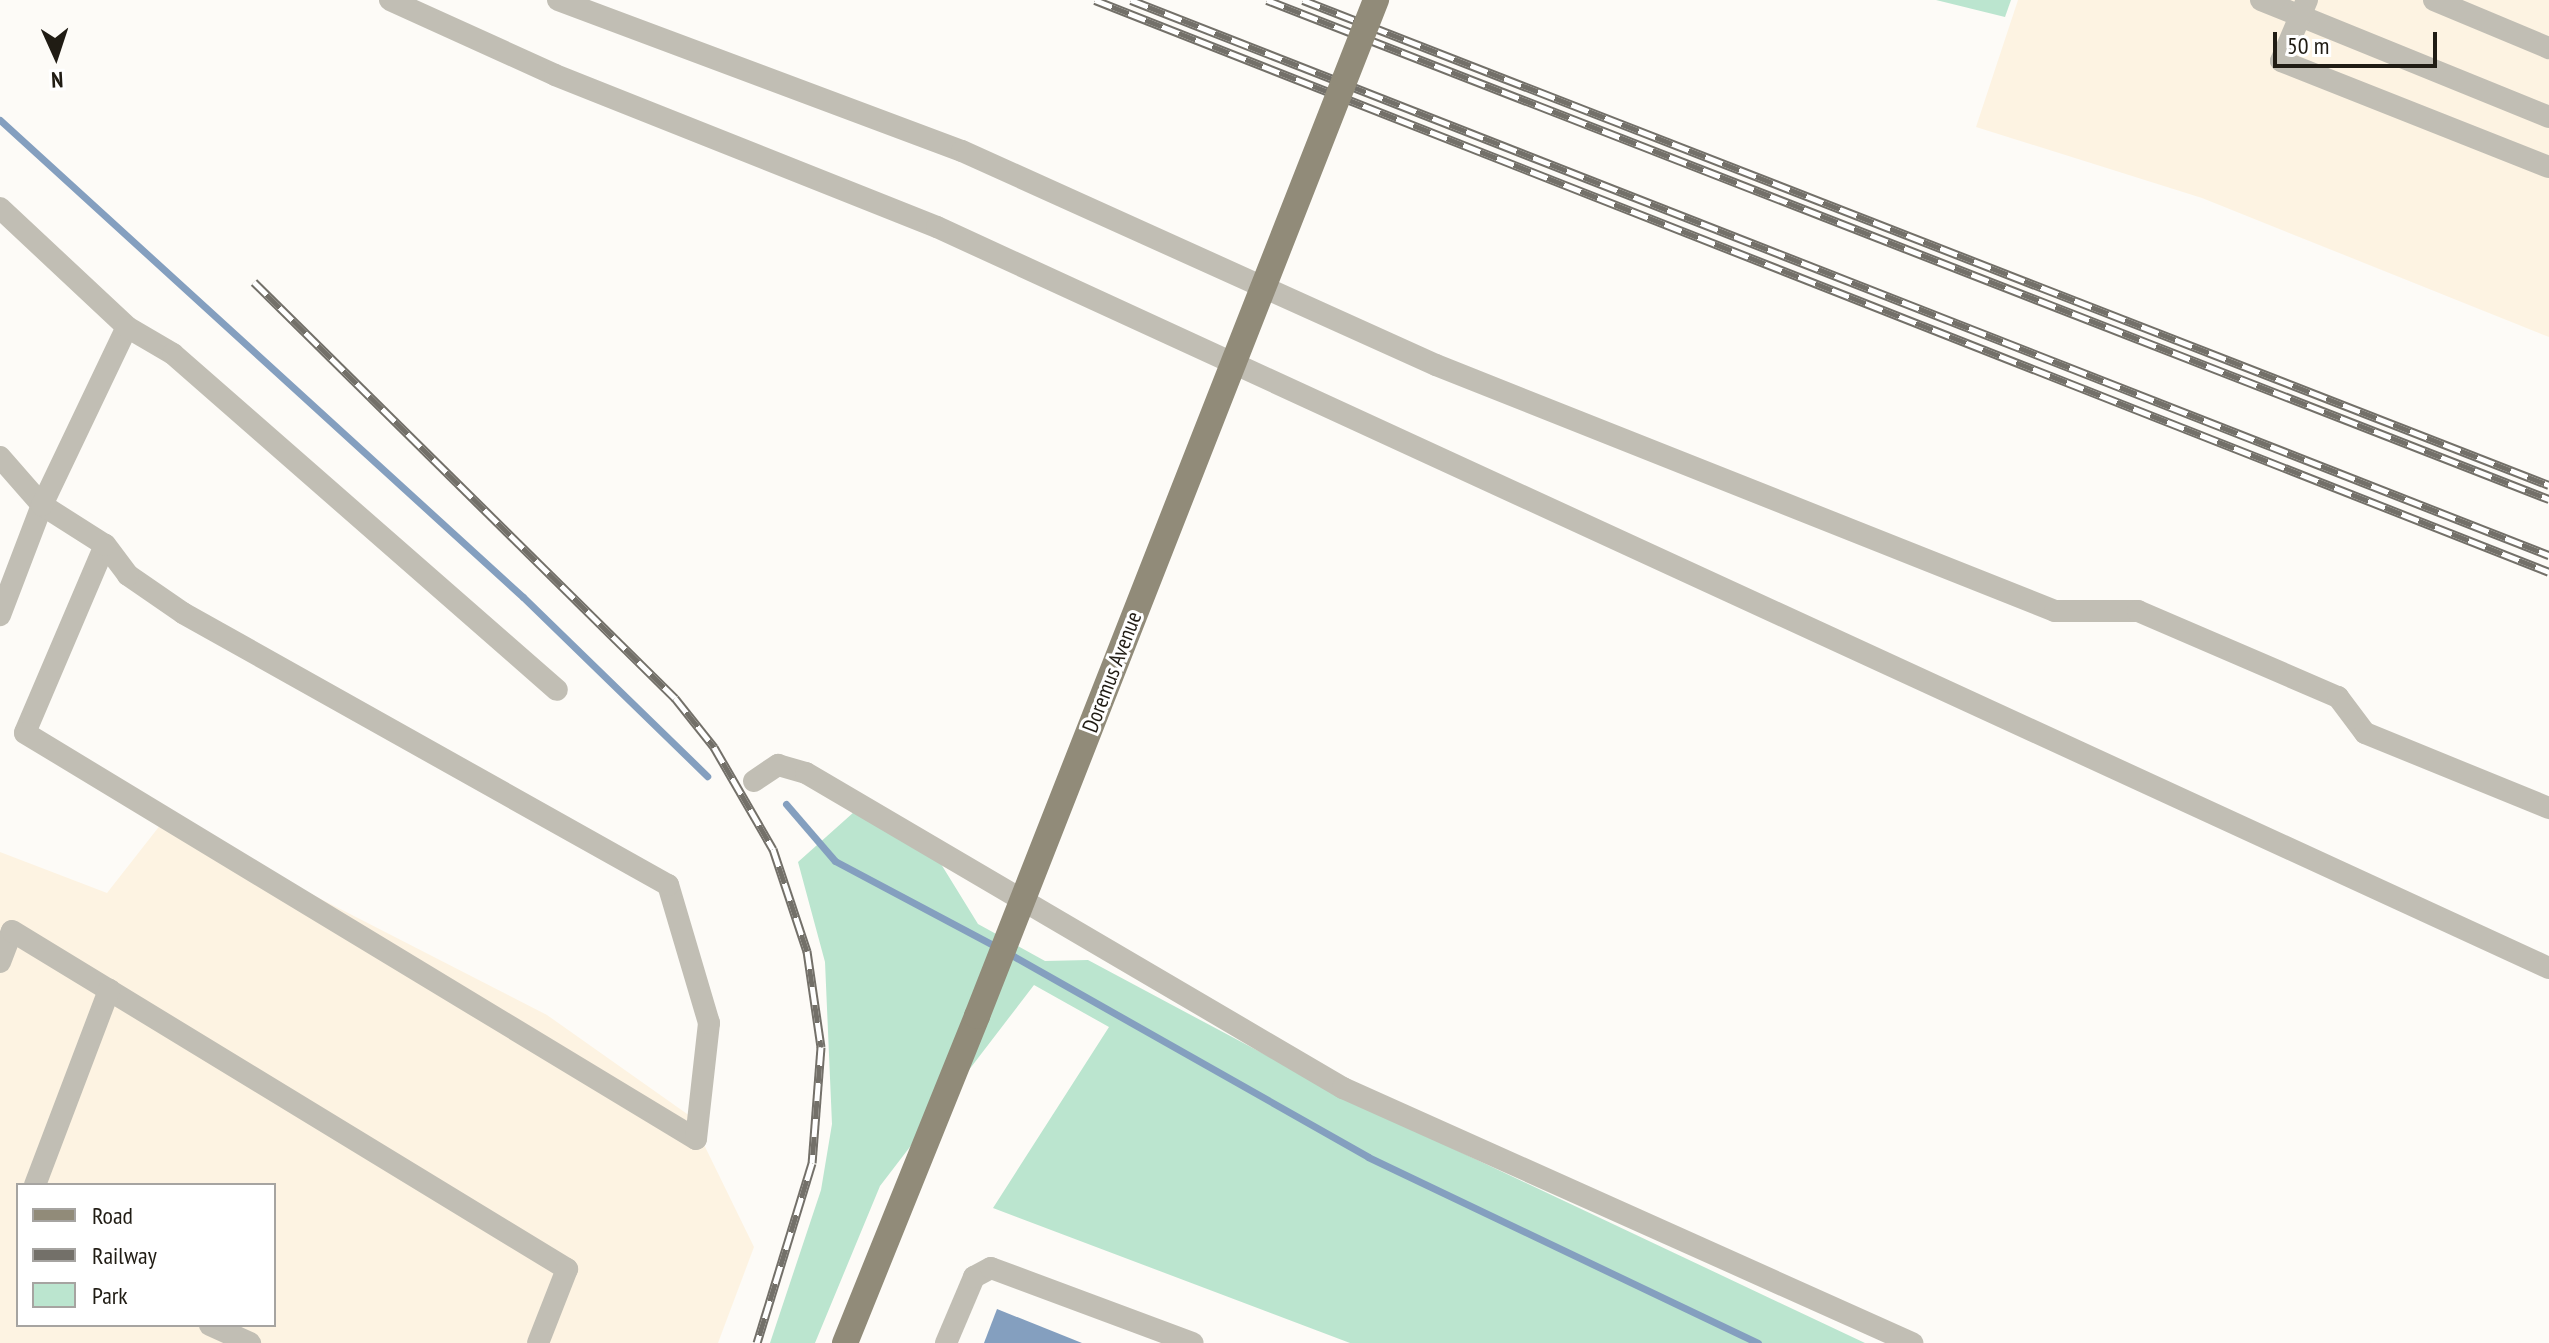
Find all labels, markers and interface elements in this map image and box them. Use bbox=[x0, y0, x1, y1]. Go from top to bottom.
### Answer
north arrow bbox=[16, 16, 96, 96]
scale bar bbox=[2277, 16, 2441, 66]
text: 50 m bbox=[2287, 30, 2329, 61]
text: N bbox=[51, 66, 64, 94]
street label: Doremus Avenue bbox=[1077, 608, 1147, 736]
legend bbox=[16, 1183, 276, 1327]
text: Road bbox=[92, 1200, 133, 1231]
text: Railway bbox=[92, 1240, 157, 1271]
text: Park bbox=[92, 1280, 128, 1311]

